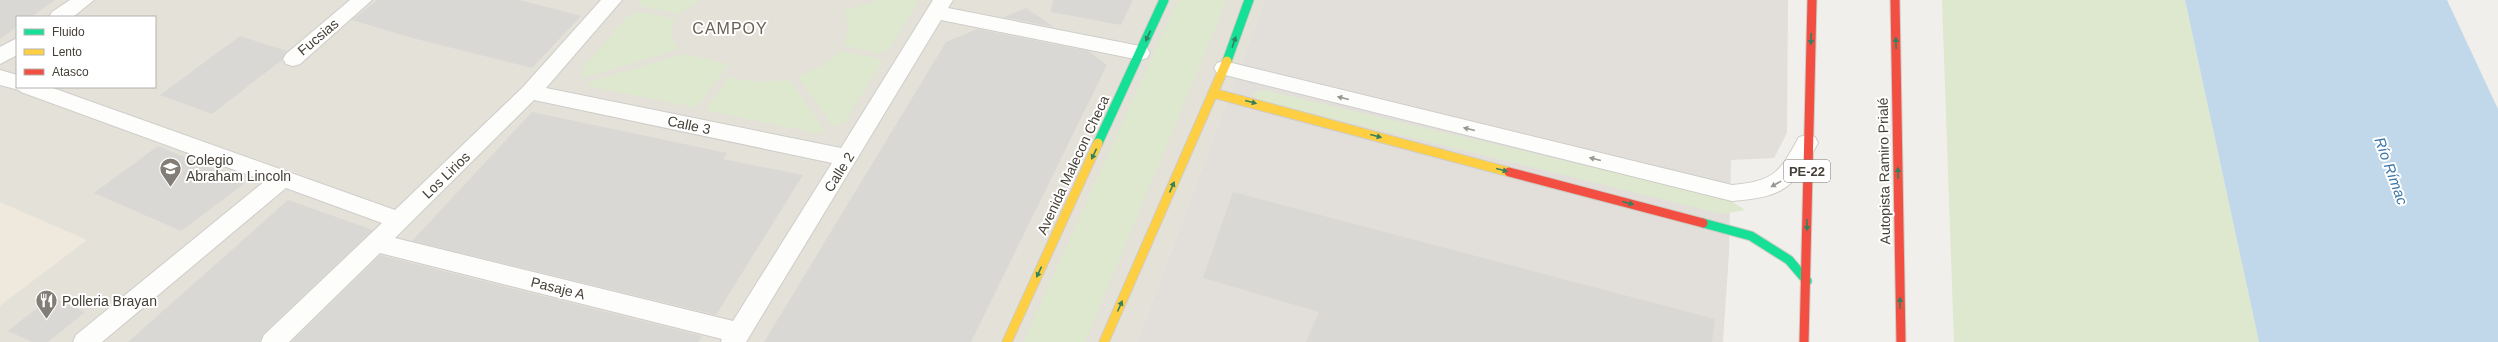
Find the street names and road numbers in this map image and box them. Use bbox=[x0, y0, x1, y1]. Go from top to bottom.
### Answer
street label: Fucsias bbox=[294, 15, 342, 59]
street label: Avenida Malecon Checa bbox=[1034, 93, 1112, 237]
street label: Autopista Ramiro Prialé bbox=[1875, 97, 1893, 245]
street label: Calle 3 bbox=[666, 113, 712, 137]
street label: Los Lirios bbox=[419, 148, 473, 202]
street label: Calle 2 bbox=[821, 149, 857, 195]
road number: PE-22 bbox=[1784, 160, 1830, 182]
street label: Pasaje A bbox=[529, 274, 587, 303]

